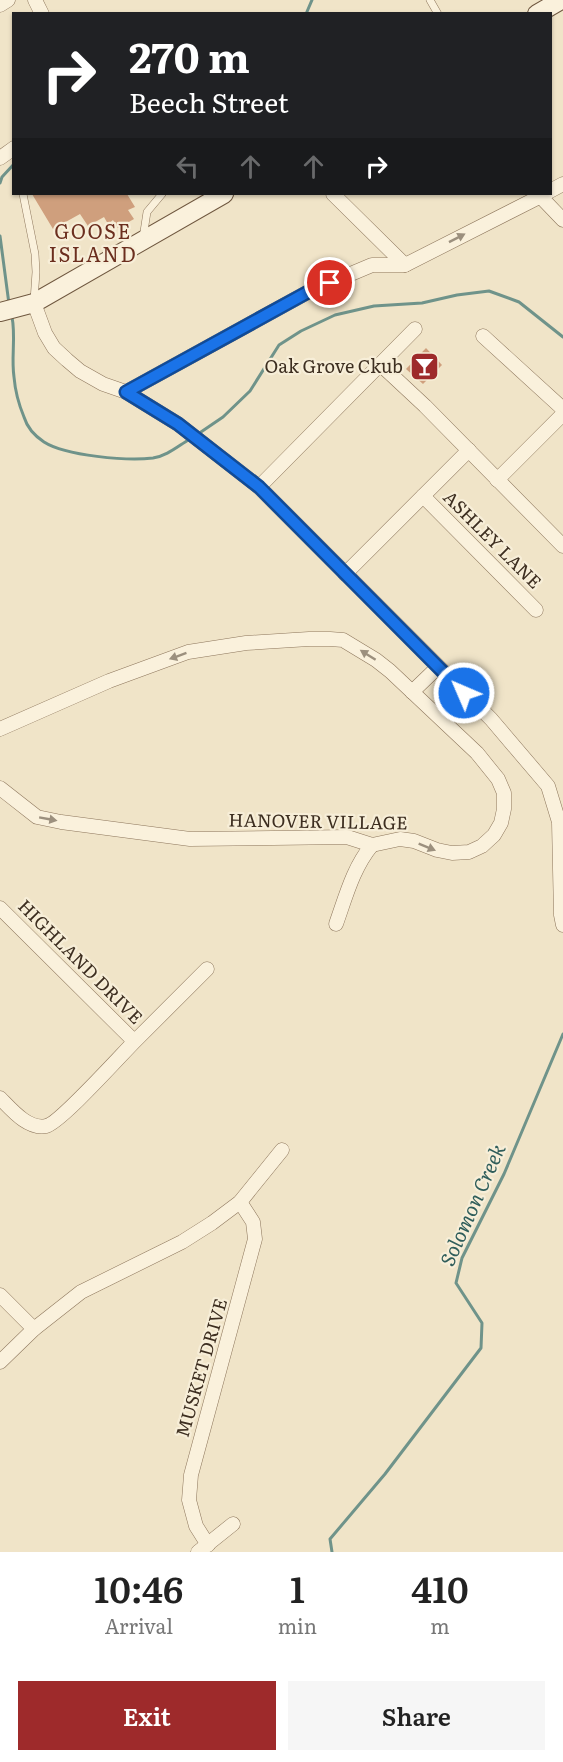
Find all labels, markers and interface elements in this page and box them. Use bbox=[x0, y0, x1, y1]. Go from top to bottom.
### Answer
text: 270 m bbox=[129, 24, 250, 86]
icon: right bbox=[30, 36, 108, 114]
text: Beech Street bbox=[129, 81, 289, 121]
icon: left bbox=[171, 150, 204, 183]
icon: ahead bbox=[234, 150, 267, 183]
icon: ahead bbox=[297, 150, 330, 183]
icon: right bbox=[360, 150, 393, 183]
district label: GOOSE ISLAND bbox=[49, 215, 137, 268]
one-way arrow bbox=[449, 233, 466, 243]
pin bbox=[304, 257, 355, 308]
icon: arrive bbox=[313, 266, 346, 299]
bar icon: Oak Grove Ckub bbox=[408, 351, 440, 383]
place label: Oak Grove Ckub bbox=[265, 352, 403, 379]
street label: ASHLEY LANE bbox=[438, 484, 548, 594]
one-way arrow bbox=[359, 649, 376, 660]
one-way arrow bbox=[169, 651, 187, 661]
position arrow bbox=[432, 661, 496, 725]
street label: HANOVER VILLAGE bbox=[228, 805, 408, 836]
one-way arrow bbox=[39, 815, 58, 824]
one-way arrow bbox=[419, 842, 437, 852]
street label: HIGHLAND DRIVE bbox=[12, 892, 150, 1030]
water label: Solomon Creek bbox=[431, 1138, 511, 1270]
street label: MUSKET DRIVE bbox=[168, 1295, 233, 1440]
text: 10:46 bbox=[94, 1561, 183, 1614]
text: 1 bbox=[290, 1561, 305, 1614]
text: 410 bbox=[411, 1561, 469, 1614]
text: Arrival bbox=[105, 1610, 173, 1640]
text: min bbox=[278, 1610, 317, 1640]
text: m bbox=[430, 1610, 450, 1640]
button: Exit bbox=[18, 1681, 276, 1750]
button: Share bbox=[288, 1681, 545, 1750]

